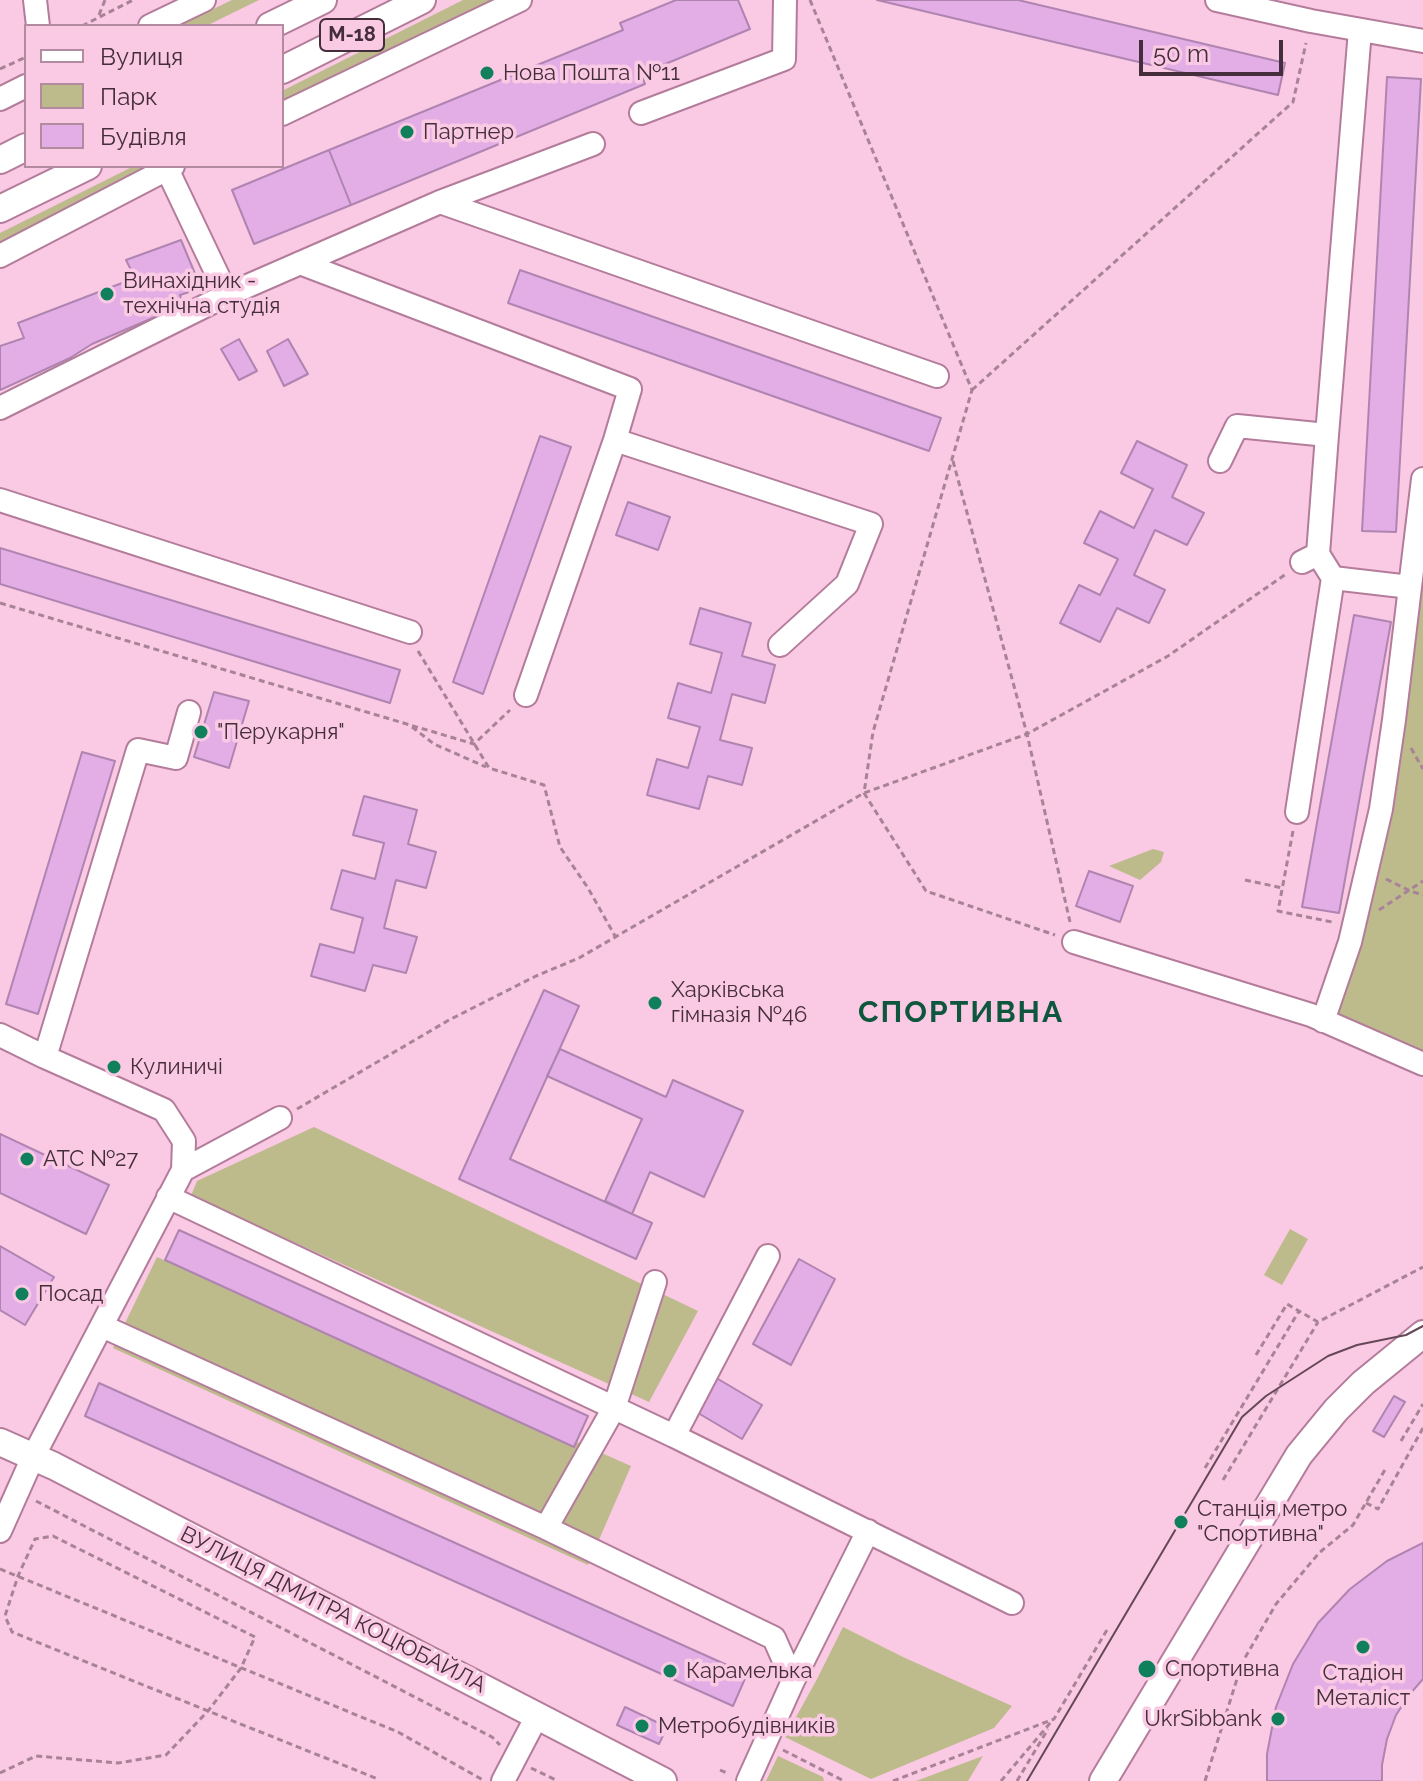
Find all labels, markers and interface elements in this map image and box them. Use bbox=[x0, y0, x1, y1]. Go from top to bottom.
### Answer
road number: М-18 bbox=[320, 19, 384, 51]
legend bbox=[24, 24, 284, 168]
scale bar bbox=[1143, 24, 1287, 74]
text: 50 m bbox=[1153, 39, 1209, 68]
text: Вулиця bbox=[100, 42, 183, 71]
place label: Нова Пошта №11 bbox=[503, 60, 680, 86]
marker: Нова Пошта №11 bbox=[478, 64, 496, 82]
text: Парк bbox=[100, 82, 158, 111]
place label: Партнер bbox=[423, 119, 514, 145]
text: Будівля bbox=[100, 122, 187, 151]
marker: Партнер bbox=[398, 123, 416, 141]
place label: Винахідник - технічна студія bbox=[123, 268, 280, 320]
marker: Винахідник - технічна студія bbox=[98, 285, 116, 303]
place label: "Перукарня" bbox=[217, 719, 345, 745]
marker: "Перукарня" bbox=[192, 723, 210, 741]
place label: Харківська гімназія №46 bbox=[671, 977, 807, 1028]
marker: Харківська гімназія №46 bbox=[646, 994, 664, 1012]
district label: СПОРТИВНА bbox=[858, 995, 1064, 1031]
place label: Кулиничі bbox=[130, 1054, 223, 1080]
marker: Кулиничі bbox=[105, 1058, 123, 1076]
place label: АТС №27 bbox=[43, 1146, 138, 1172]
marker: АТС №27 bbox=[18, 1150, 36, 1168]
place label: Посад bbox=[38, 1281, 104, 1307]
marker: Посад bbox=[13, 1285, 31, 1303]
place label: Станція метро "Спортивна" bbox=[1197, 1496, 1347, 1548]
marker: Станція метро "Спортивна" bbox=[1172, 1513, 1190, 1531]
street label: ВУЛИЦЯ ДМИТРА КОЦЮБАЙЛА bbox=[176, 1521, 490, 1699]
marker: Стадіон Металіст bbox=[1354, 1638, 1372, 1656]
place label: Спортивна bbox=[1165, 1656, 1279, 1682]
place label: Карамелька bbox=[686, 1658, 812, 1684]
marker: Спортивна bbox=[1136, 1658, 1158, 1680]
place label: Стадіон Металіст bbox=[1316, 1660, 1410, 1712]
marker: Карамелька bbox=[661, 1662, 679, 1680]
place label: UkrSibbank bbox=[1144, 1706, 1262, 1732]
marker: UkrSibbank bbox=[1269, 1710, 1287, 1728]
place label: Метробудівників bbox=[658, 1713, 835, 1739]
marker: Метробудівників bbox=[633, 1717, 651, 1735]

